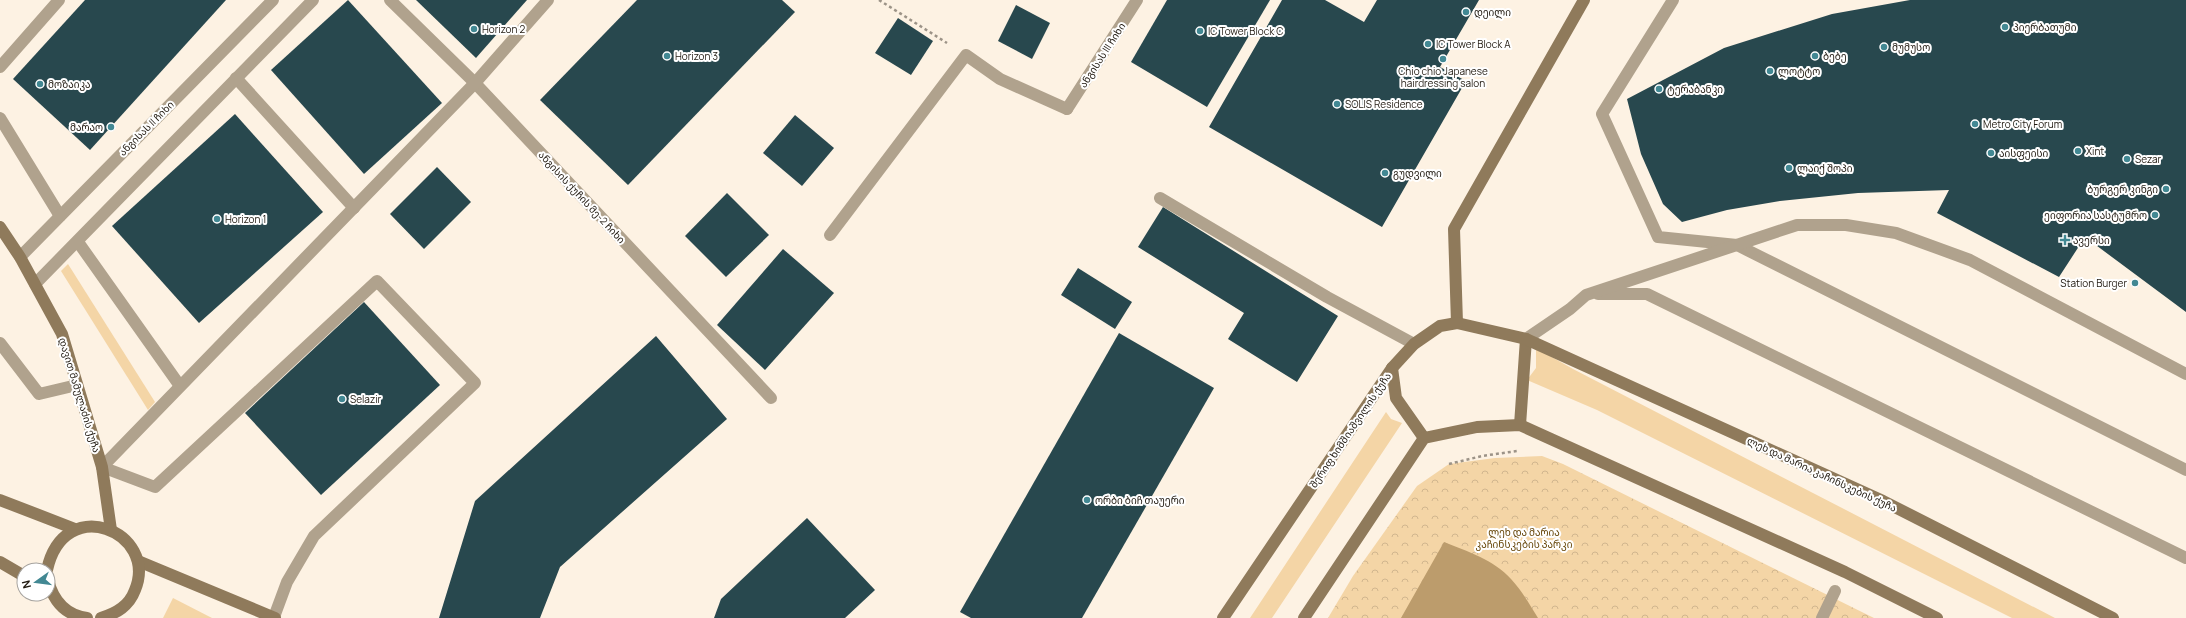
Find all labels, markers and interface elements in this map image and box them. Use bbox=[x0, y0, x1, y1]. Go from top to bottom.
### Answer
place label: დეილი bbox=[1474, 5, 1511, 19]
marker: დეილი bbox=[1461, 7, 1471, 17]
street label: ანგისას III ჩიხი bbox=[1076, 20, 1128, 90]
place label: პიერბათუმი bbox=[2013, 20, 2077, 34]
place label: Horizon 2 bbox=[482, 22, 525, 36]
marker: პიერბათუმი bbox=[2000, 22, 2010, 32]
marker: Horizon 2 bbox=[469, 24, 479, 34]
place label: IC Tower Block C bbox=[1208, 24, 1283, 38]
marker: IC Tower Block C bbox=[1195, 26, 1205, 36]
place label: IC Tower Block A bbox=[1436, 37, 1511, 51]
marker: IC Tower Block A bbox=[1423, 39, 1433, 49]
place label: მუმუსო bbox=[1892, 40, 1930, 54]
marker: მუმუსო bbox=[1879, 42, 1889, 52]
place label: Horizon 3 bbox=[675, 49, 718, 63]
place label: ბებე bbox=[1823, 49, 1847, 63]
marker: Horizon 3 bbox=[662, 51, 672, 61]
marker: ბებე bbox=[1810, 51, 1820, 61]
marker: Chio chio Japanese hairdressing salon bbox=[1438, 54, 1448, 64]
place label: Chio chio Japanese hairdressing salon bbox=[1398, 64, 1488, 90]
place label: ლოტტო bbox=[1778, 64, 1820, 78]
marker: ლოტტო bbox=[1765, 66, 1775, 76]
place label: მოზაიკა bbox=[48, 77, 91, 91]
marker: მოზაიკა bbox=[35, 79, 45, 89]
place label: ტერაბანკი bbox=[1667, 82, 1723, 96]
marker: ტერაბანკი bbox=[1654, 84, 1664, 94]
street label: ანგისას II ჩიხი bbox=[115, 97, 177, 159]
place label: SOLIS Residence bbox=[1345, 97, 1423, 111]
marker: SOLIS Residence bbox=[1332, 99, 1342, 109]
place label: Metro City Forum bbox=[1983, 117, 2062, 131]
marker: Metro City Forum bbox=[1970, 119, 1980, 129]
place label: მარაო bbox=[70, 120, 103, 134]
marker: მარაო bbox=[106, 122, 116, 132]
place label: Xint bbox=[2086, 144, 2104, 158]
place label: აისფეისი bbox=[1999, 146, 2049, 160]
marker: Xint bbox=[2073, 146, 2083, 156]
street label: ანგისის ქუჩის მე-2 ჩიხი bbox=[535, 148, 629, 246]
marker: აისფეისი bbox=[1986, 148, 1996, 158]
place label: Sezar bbox=[2135, 152, 2162, 166]
marker: Sezar bbox=[2122, 154, 2132, 164]
place label: ლაიქ შოპი bbox=[1797, 161, 1853, 175]
marker: ლაიქ შოპი bbox=[1784, 163, 1794, 173]
place label: გუდვილი bbox=[1393, 166, 1442, 180]
marker: გუდვილი bbox=[1380, 168, 1390, 178]
place label: ბურგერ კინგი bbox=[2087, 182, 2158, 196]
marker: ბურგერ კინგი bbox=[2161, 184, 2171, 194]
place label: ეიფორია სასტუმრო bbox=[2044, 208, 2147, 222]
marker: ეიფორია სასტუმრო bbox=[2150, 210, 2160, 220]
place label: Horizon 1 bbox=[225, 212, 266, 226]
marker: Horizon 1 bbox=[212, 214, 222, 224]
place label: ავერსი bbox=[2073, 233, 2110, 247]
marker: ავერსი bbox=[2060, 235, 2070, 245]
place label: Station Burger bbox=[2060, 276, 2127, 290]
marker: Station Burger bbox=[2130, 278, 2140, 288]
street label: დავით მამულაძის ქუჩა bbox=[56, 336, 104, 454]
street label: შერიფ ხიმშიაშვილის ქუჩა bbox=[1306, 369, 1394, 491]
place label: Selazir bbox=[350, 392, 382, 406]
marker: Selazir bbox=[337, 394, 347, 404]
street label: ლეხ და მარია კაჩინსკების ქუჩა bbox=[1745, 433, 1899, 515]
place label: ორბი ბიჩ თაუერი bbox=[1095, 493, 1185, 507]
marker: ორბი ბიჩ თაუერი bbox=[1082, 495, 1092, 505]
park label: ლეხ და მარია კაჩინსკების პარკი bbox=[1476, 525, 1573, 551]
north arrow bbox=[16, 562, 56, 602]
text: N bbox=[18, 579, 34, 590]

